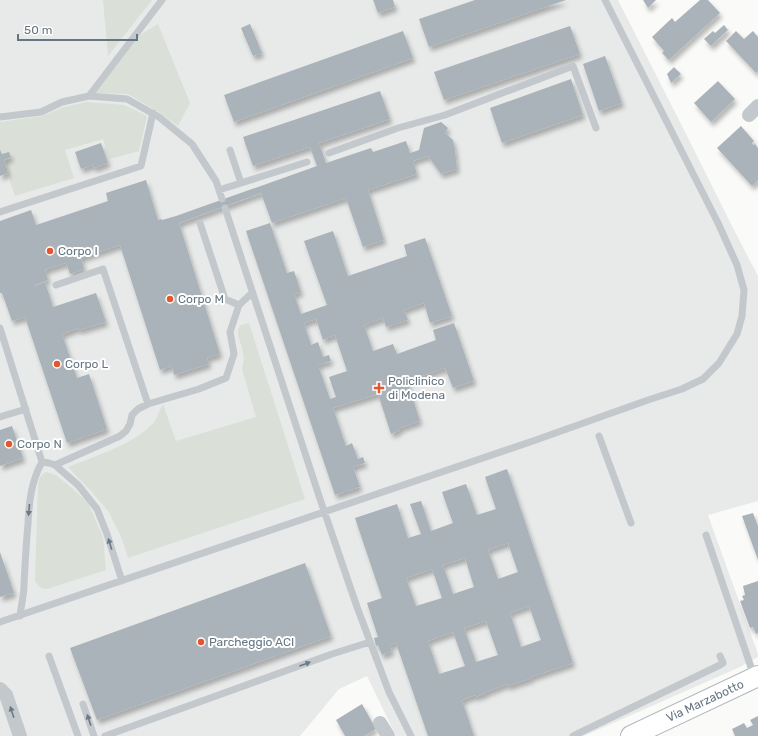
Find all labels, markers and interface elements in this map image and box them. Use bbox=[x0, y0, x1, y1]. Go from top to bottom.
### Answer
scale bar bbox=[18, 16, 137, 42]
text: 50 m bbox=[24, 23, 52, 37]
place label: Corpo I bbox=[58, 244, 98, 258]
marker: Corpo I bbox=[45, 246, 55, 256]
place label: Corpo M bbox=[178, 292, 224, 306]
marker: Corpo M bbox=[165, 294, 175, 304]
place label: Corpo L bbox=[65, 357, 108, 371]
marker: Corpo L bbox=[52, 359, 62, 369]
place label: Policlinico di Modena bbox=[388, 374, 445, 402]
marker: Policlinico di Modena bbox=[373, 382, 385, 394]
place label: Corpo N bbox=[17, 437, 62, 451]
marker: Corpo N bbox=[4, 439, 14, 449]
one-way arrow bbox=[25, 504, 32, 516]
one-way arrow bbox=[107, 537, 113, 549]
place label: Parcheggio ACI bbox=[209, 635, 294, 649]
marker: Parcheggio ACI bbox=[196, 637, 206, 647]
one-way arrow bbox=[299, 661, 311, 667]
street label: Via Marzabotto bbox=[664, 677, 746, 725]
one-way arrow bbox=[9, 706, 15, 718]
one-way arrow bbox=[86, 714, 92, 726]

